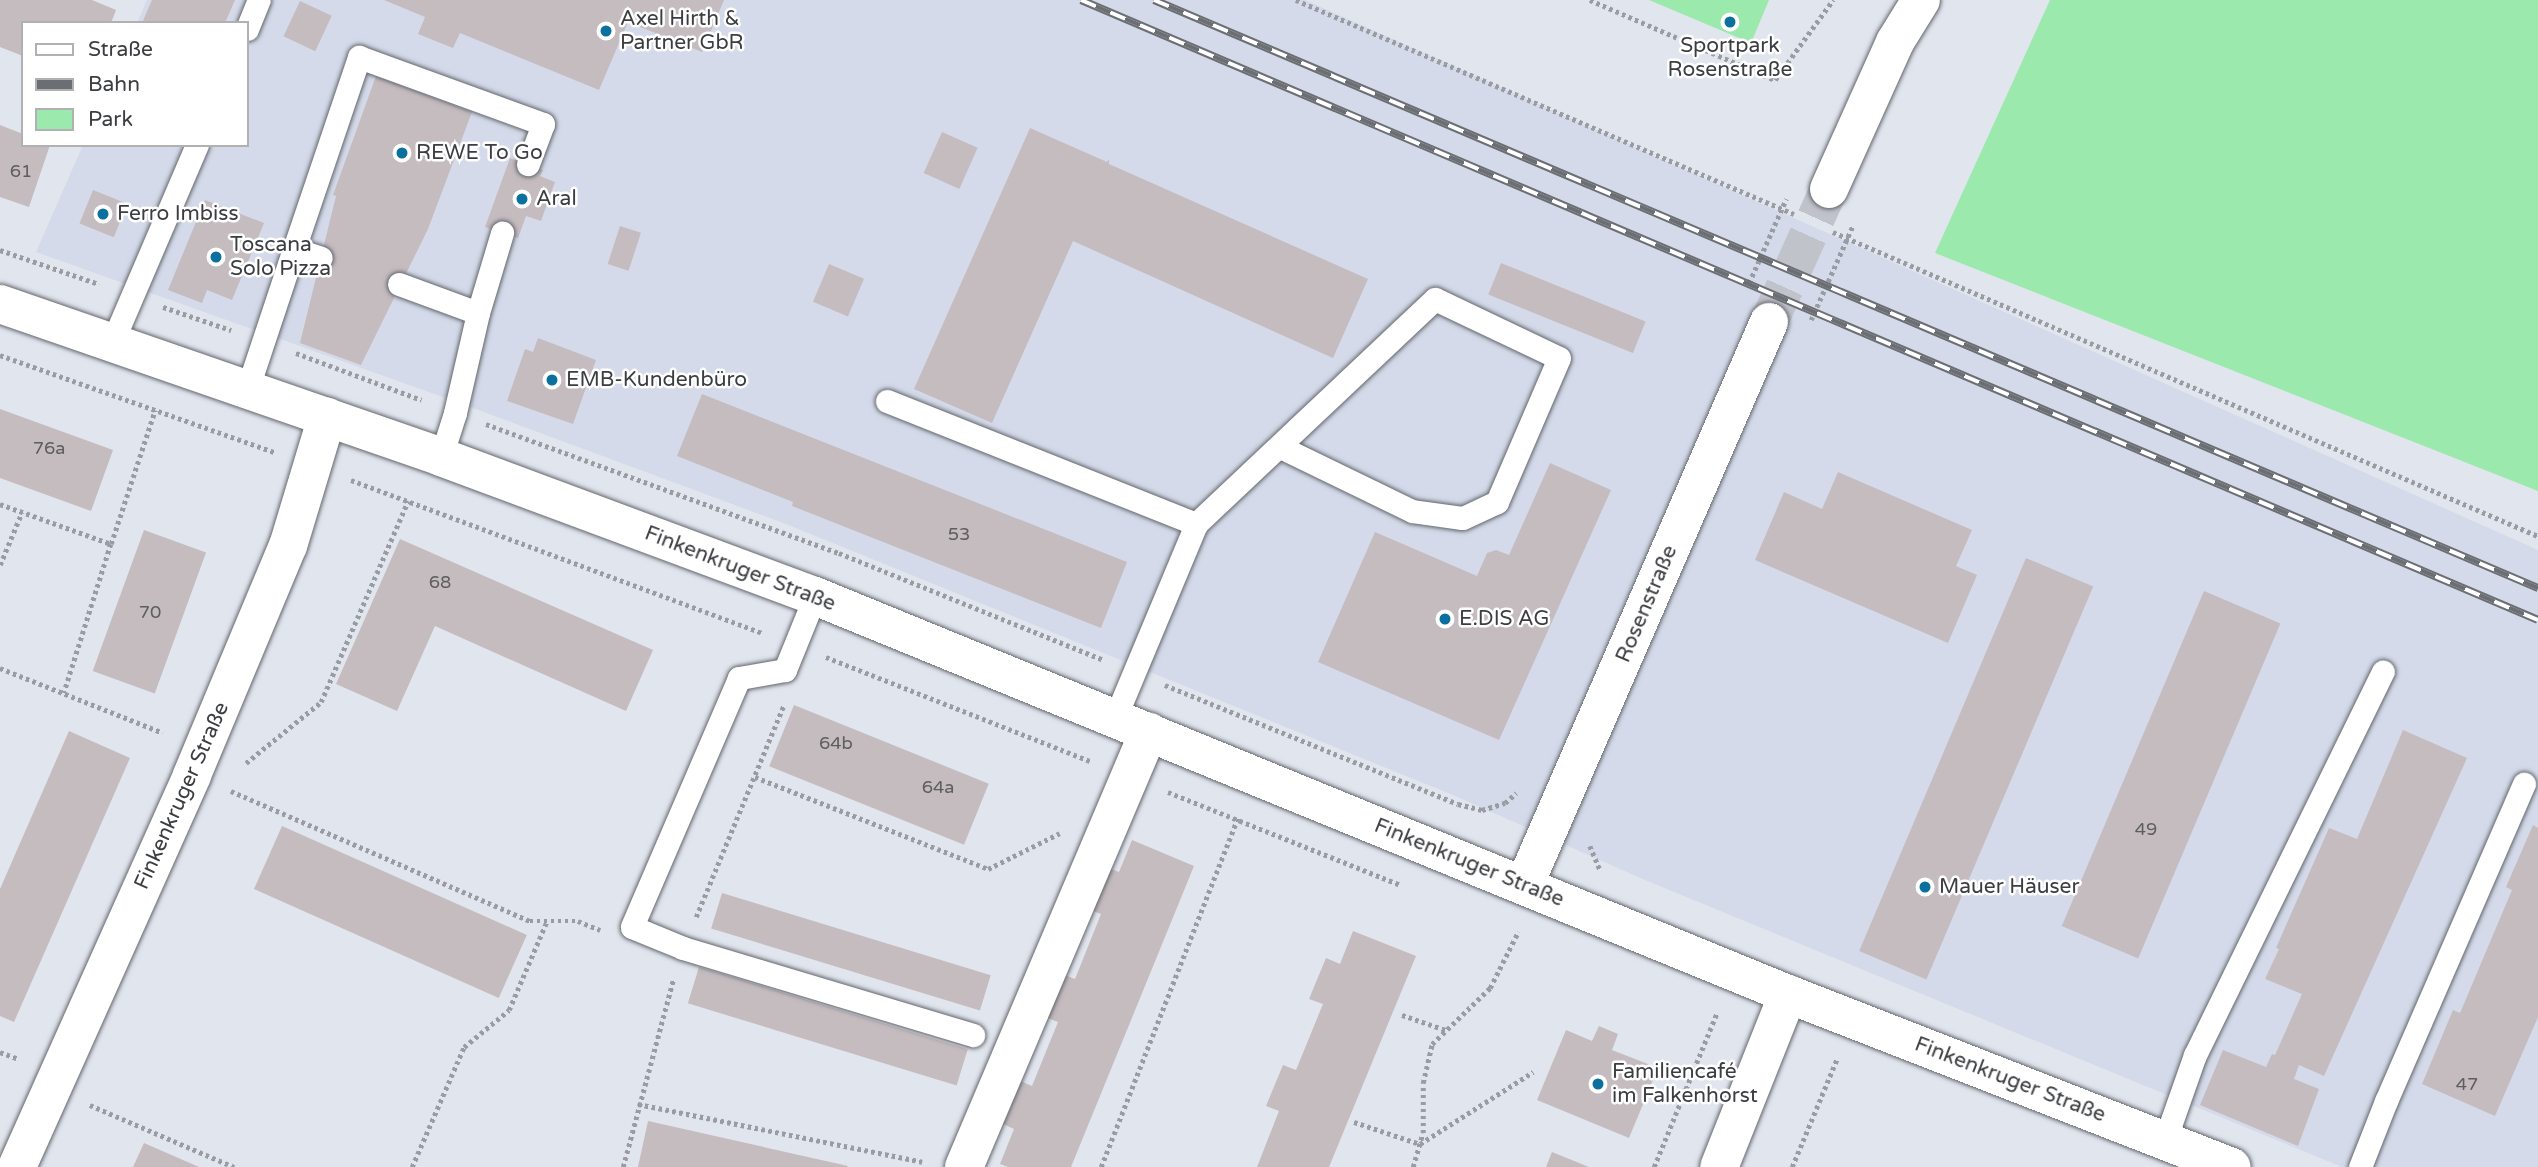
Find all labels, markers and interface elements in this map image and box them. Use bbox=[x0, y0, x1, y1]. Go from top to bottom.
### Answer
place label: Axel Hirth & Partner GbR bbox=[620, 6, 743, 56]
marker: Sportpark Rosenstraße bbox=[1722, 14, 1738, 30]
legend bbox=[21, 21, 248, 147]
marker: Axel Hirth & Partner GbR bbox=[598, 23, 614, 39]
place label: Sportpark Rosenstraße bbox=[1668, 33, 1792, 83]
text: Straße bbox=[88, 37, 153, 62]
text: Bahn bbox=[88, 72, 140, 97]
text: Park bbox=[88, 107, 133, 132]
place label: REWE To Go bbox=[416, 140, 543, 166]
marker: REWE To Go bbox=[394, 145, 410, 161]
house number: 61 bbox=[10, 160, 32, 182]
place label: Aral bbox=[536, 186, 577, 212]
marker: Aral bbox=[514, 191, 530, 207]
place label: Ferro Imbiss bbox=[117, 201, 239, 227]
marker: Ferro Imbiss bbox=[95, 206, 111, 222]
place label: Toscana Solo Pizza bbox=[230, 232, 331, 282]
marker: Toscana Solo Pizza bbox=[208, 249, 224, 265]
place label: EMB-Kundenbüro bbox=[566, 367, 747, 393]
marker: EMB-Kundenbüro bbox=[544, 372, 560, 388]
house number: 76a bbox=[33, 437, 65, 459]
street label: Finkenkruger Straße bbox=[641, 521, 839, 617]
house number: 53 bbox=[948, 523, 970, 545]
street label: Rosenstraße bbox=[1611, 542, 1683, 666]
house number: 68 bbox=[429, 571, 451, 593]
house number: 70 bbox=[139, 601, 161, 623]
place label: E.DIS AG bbox=[1459, 606, 1549, 632]
marker: E.DIS AG bbox=[1437, 611, 1453, 627]
street label: Finkenkruger Straße bbox=[129, 698, 235, 894]
house number: 64b bbox=[819, 732, 853, 754]
house number: 64a bbox=[922, 776, 954, 798]
street label: Finkenkruger Straße bbox=[1370, 813, 1568, 913]
house number: 49 bbox=[2135, 818, 2157, 840]
place label: Mauer Häuser bbox=[1939, 874, 2080, 900]
marker: Mauer Häuser bbox=[1917, 879, 1933, 895]
street label: Finkenkruger Straße bbox=[1911, 1032, 2109, 1128]
place label: Familiencafé im Falkenhorst bbox=[1612, 1059, 1758, 1109]
house number: 47 bbox=[2456, 1073, 2478, 1095]
marker: Familiencafé im Falkenhorst bbox=[1590, 1076, 1606, 1092]

